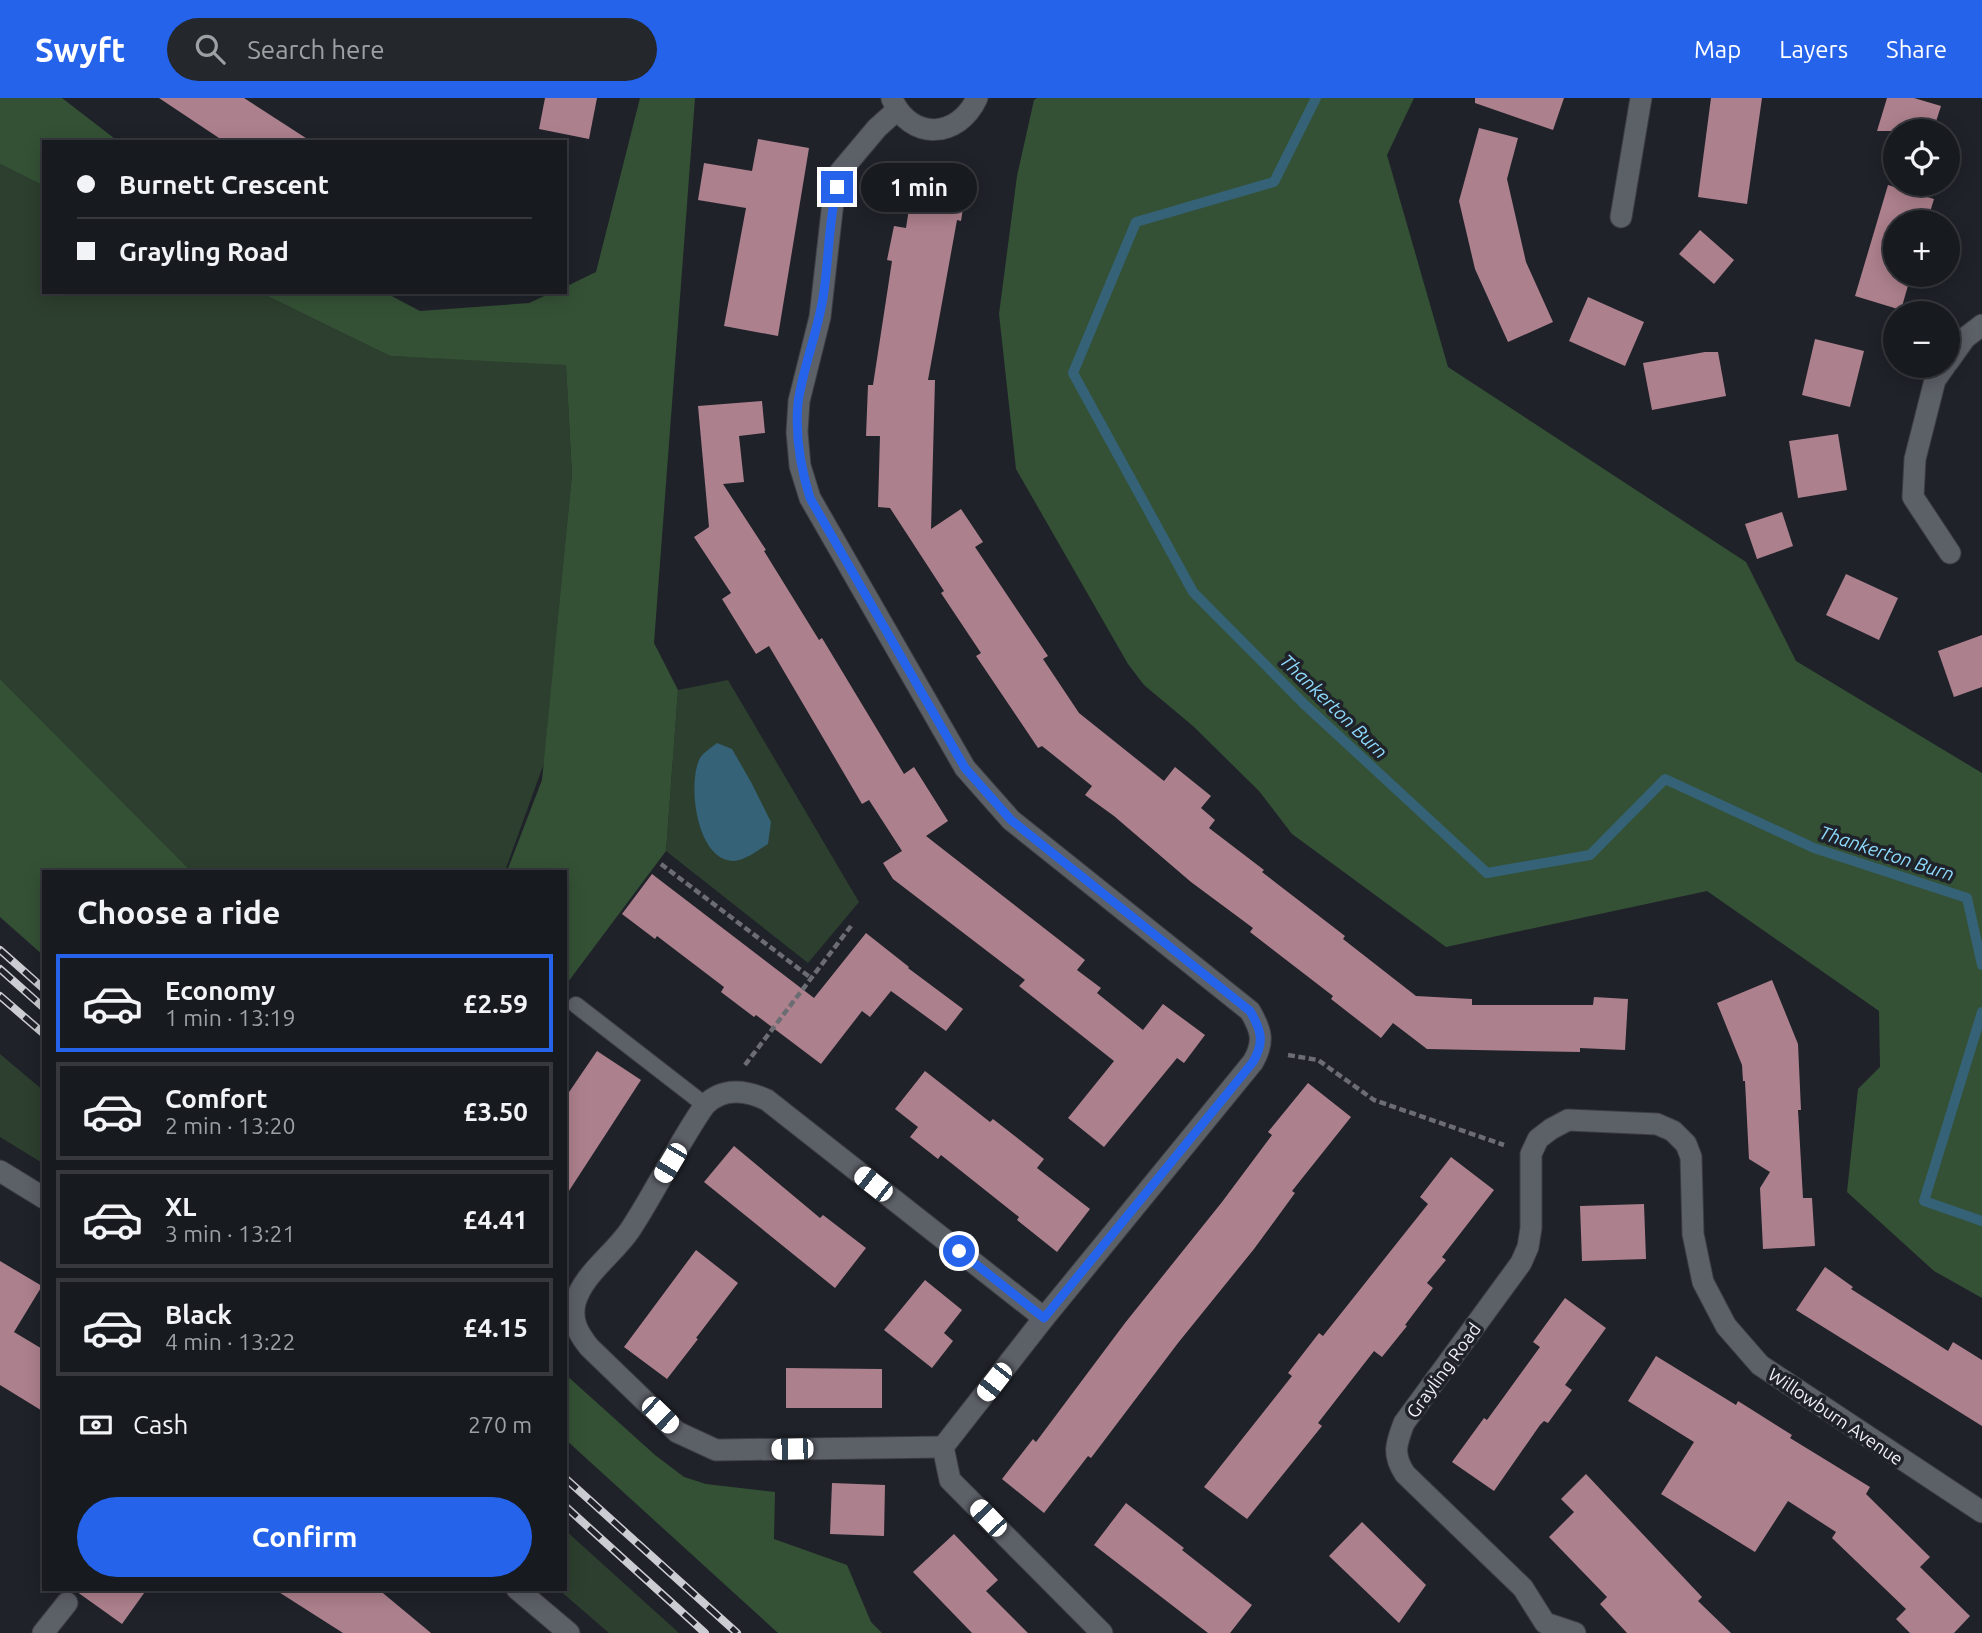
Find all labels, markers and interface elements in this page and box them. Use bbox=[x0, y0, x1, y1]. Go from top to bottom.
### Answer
search box bbox=[167, 18, 657, 81]
icon: search bbox=[191, 30, 229, 68]
text: Swyft bbox=[35, 31, 125, 68]
text: Search here bbox=[247, 35, 385, 64]
text: Map bbox=[1694, 36, 1741, 63]
text: Layers bbox=[1779, 36, 1848, 63]
text: Share bbox=[1886, 36, 1947, 63]
map controls bbox=[1883, 119, 1960, 378]
button: locate bbox=[1883, 119, 1960, 196]
callout: 1 min bbox=[862, 162, 977, 212]
text: Burnett Crescent bbox=[119, 170, 329, 199]
route end bbox=[821, 171, 853, 203]
text: 1 min bbox=[890, 175, 948, 200]
button: + bbox=[1883, 210, 1960, 287]
text: Grayling Road bbox=[119, 237, 289, 266]
button: − bbox=[1883, 301, 1960, 378]
water label: Thankerton Burn bbox=[1276, 649, 1392, 763]
water label: Thankerton Burn bbox=[1817, 821, 1957, 885]
text: Choose a ride bbox=[77, 894, 280, 930]
icon: car bbox=[81, 972, 144, 1035]
text: Economy bbox=[165, 976, 275, 1005]
text: £2.59 bbox=[463, 989, 528, 1018]
text: 1 min · 13:19 bbox=[165, 1005, 296, 1030]
icon: car bbox=[81, 1080, 144, 1143]
text: Comfort bbox=[165, 1084, 268, 1113]
text: £3.50 bbox=[463, 1097, 528, 1126]
text: 2 min · 13:20 bbox=[165, 1113, 296, 1138]
car bbox=[651, 1140, 690, 1186]
car bbox=[850, 1163, 897, 1205]
icon: car bbox=[81, 1188, 144, 1251]
text: XL bbox=[165, 1192, 196, 1221]
text: £4.41 bbox=[463, 1205, 528, 1234]
text: 3 min · 13:21 bbox=[165, 1221, 296, 1246]
route start bbox=[943, 1235, 975, 1267]
icon: car bbox=[81, 1296, 144, 1359]
text: Black bbox=[165, 1300, 232, 1329]
text: £4.15 bbox=[463, 1313, 528, 1342]
street label: Grayling Road bbox=[1402, 1319, 1484, 1421]
text: 4 min · 13:22 bbox=[165, 1329, 296, 1354]
car bbox=[973, 1359, 1016, 1405]
street label: Willowburn Avenue bbox=[1765, 1364, 1907, 1468]
car bbox=[638, 1393, 683, 1437]
icon: cash bbox=[77, 1406, 115, 1444]
text: Cash bbox=[133, 1410, 188, 1439]
text: 270 m bbox=[468, 1412, 532, 1437]
car bbox=[771, 1438, 814, 1460]
car bbox=[966, 1496, 1011, 1540]
button: Confirm bbox=[77, 1497, 532, 1577]

